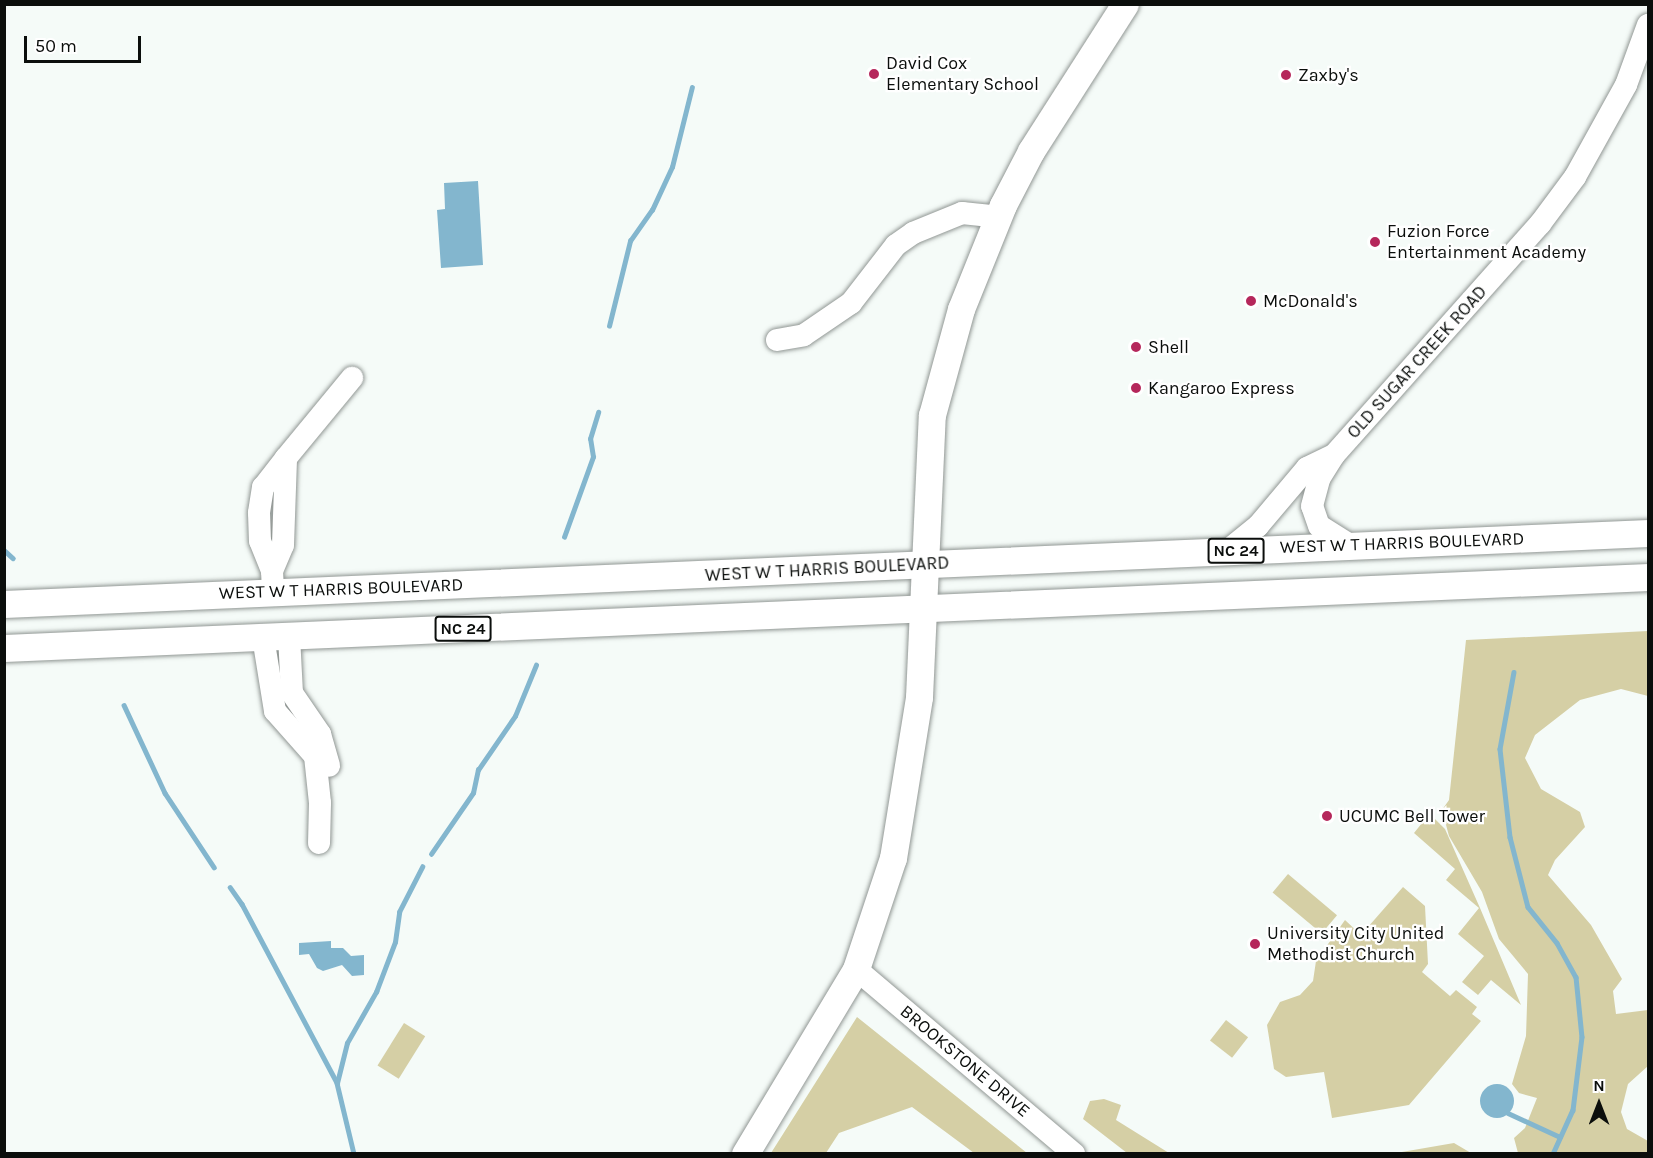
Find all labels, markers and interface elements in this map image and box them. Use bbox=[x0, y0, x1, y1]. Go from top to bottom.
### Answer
scale bar bbox=[27, 24, 144, 62]
text: 50 m bbox=[35, 35, 77, 57]
place label: David Cox Elementary School bbox=[886, 53, 1039, 96]
place label: Zaxby's bbox=[1298, 64, 1359, 86]
marker: David Cox Elementary School bbox=[867, 67, 881, 81]
marker: Zaxby's bbox=[1279, 68, 1293, 82]
place label: Fuzion Force Entertainment Academy bbox=[1387, 221, 1586, 264]
marker: Fuzion Force Entertainment Academy bbox=[1368, 235, 1382, 249]
street label: OLD SUGAR CREEK ROAD bbox=[1343, 281, 1491, 443]
place label: McDonald's bbox=[1263, 290, 1358, 312]
marker: McDonald's bbox=[1244, 294, 1258, 308]
place label: Shell bbox=[1148, 336, 1189, 358]
marker: Shell bbox=[1129, 340, 1143, 354]
place label: Kangaroo Express bbox=[1148, 377, 1295, 399]
marker: Kangaroo Express bbox=[1129, 381, 1143, 395]
street label: WEST W T HARRIS BOULEVARD bbox=[1279, 528, 1525, 558]
road number: NC 24 bbox=[1208, 538, 1264, 564]
street label: WEST W T HARRIS BOULEVARD bbox=[704, 552, 950, 586]
street label: WEST W T HARRIS BOULEVARD bbox=[218, 574, 464, 604]
road number: NC 24 bbox=[434, 616, 492, 642]
place label: UCUMC Bell Tower bbox=[1339, 805, 1485, 827]
marker: UCUMC Bell Tower bbox=[1320, 809, 1334, 823]
place label: University City United Methodist Church bbox=[1267, 923, 1444, 966]
marker: University City United Methodist Church bbox=[1248, 937, 1262, 951]
street label: BROOKSTONE DRIVE bbox=[896, 1000, 1034, 1122]
north arrow bbox=[1569, 1074, 1629, 1134]
text: N bbox=[1593, 1076, 1605, 1095]

